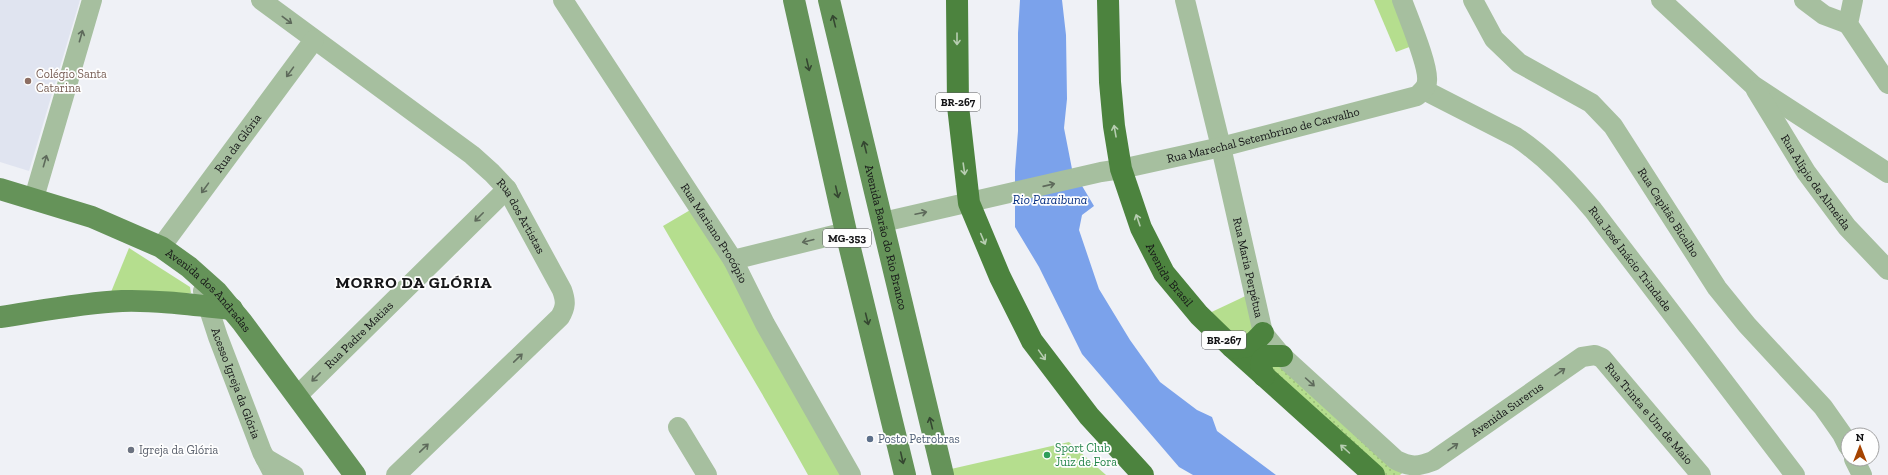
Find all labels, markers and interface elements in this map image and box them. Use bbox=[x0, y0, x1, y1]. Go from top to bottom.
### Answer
one-way arrow bbox=[830, 15, 837, 28]
one-way arrow bbox=[282, 16, 293, 24]
one-way arrow bbox=[78, 30, 85, 43]
one-way arrow bbox=[953, 32, 961, 45]
one-way arrow bbox=[805, 59, 813, 72]
one-way arrow bbox=[286, 66, 295, 77]
place label: Colégio Santa Catarina bbox=[36, 67, 107, 95]
marker: Colégio Santa Catarina bbox=[23, 76, 33, 86]
road number: BR-267 bbox=[936, 93, 980, 111]
street label: Rua Marechal Setembrino de Carvalho bbox=[1165, 104, 1361, 166]
street label: Rua da Glória bbox=[211, 111, 264, 175]
one-way arrow bbox=[1110, 125, 1118, 138]
street label: Rua Alípio de Almeida bbox=[1778, 132, 1854, 233]
one-way arrow bbox=[860, 141, 868, 154]
one-way arrow bbox=[42, 155, 49, 168]
one-way arrow bbox=[960, 162, 968, 175]
street label: Avenida Barão do Rio Branco bbox=[862, 163, 910, 311]
street label: Rua Capitão Bicalho bbox=[1635, 165, 1702, 260]
street label: Rua dos Artistas bbox=[494, 176, 548, 256]
one-way arrow bbox=[1042, 180, 1055, 188]
street label: Rua Mariano Procópio bbox=[678, 181, 750, 285]
one-way arrow bbox=[201, 182, 209, 193]
one-way arrow bbox=[833, 185, 841, 198]
water label: Rio Paraibuna bbox=[1013, 192, 1087, 207]
street label: Rua José Inácio Trindade bbox=[1586, 203, 1675, 314]
one-way arrow bbox=[914, 209, 927, 217]
one-way arrow bbox=[474, 212, 484, 222]
one-way arrow bbox=[1134, 213, 1141, 226]
street label: Rua Maria Perpétua bbox=[1230, 216, 1266, 319]
road number: MG-353 bbox=[823, 229, 871, 247]
one-way arrow bbox=[980, 233, 987, 245]
one-way arrow bbox=[802, 238, 815, 245]
street label: Avenida Brasil bbox=[1143, 241, 1196, 309]
street label: Avenida dos Andradas bbox=[163, 246, 254, 335]
district label: MORRO DA GLÓRIA bbox=[335, 273, 493, 292]
street label: Rua Padre Matias bbox=[322, 298, 396, 372]
one-way arrow bbox=[864, 312, 871, 325]
street label: Acesso Igreja da Glória bbox=[208, 326, 263, 441]
road number: BR-267 bbox=[1202, 331, 1246, 349]
one-way arrow bbox=[1038, 349, 1046, 360]
one-way arrow bbox=[513, 353, 523, 362]
street label: Rua Trinta e Um de Maio bbox=[1602, 360, 1696, 467]
one-way arrow bbox=[1554, 368, 1565, 376]
one-way arrow bbox=[311, 372, 321, 382]
one-way arrow bbox=[1305, 377, 1315, 386]
street label: Avenida Surerus bbox=[1468, 379, 1546, 439]
one-way arrow bbox=[927, 417, 934, 430]
north arrow bbox=[1840, 427, 1880, 467]
text: N bbox=[1856, 431, 1865, 444]
place label: Posto Petrobras bbox=[878, 432, 960, 446]
marker: Posto Petrobras bbox=[865, 434, 875, 444]
place label: Sport Club Juiz de Fora bbox=[1055, 441, 1117, 469]
place label: Igreja da Glória bbox=[139, 443, 219, 458]
one-way arrow bbox=[419, 443, 429, 453]
one-way arrow bbox=[1447, 443, 1458, 451]
one-way arrow bbox=[1340, 444, 1350, 453]
marker: Igreja da Glória bbox=[126, 445, 136, 455]
marker: Sport Club Juiz de Fora bbox=[1042, 450, 1052, 460]
one-way arrow bbox=[898, 452, 906, 465]

